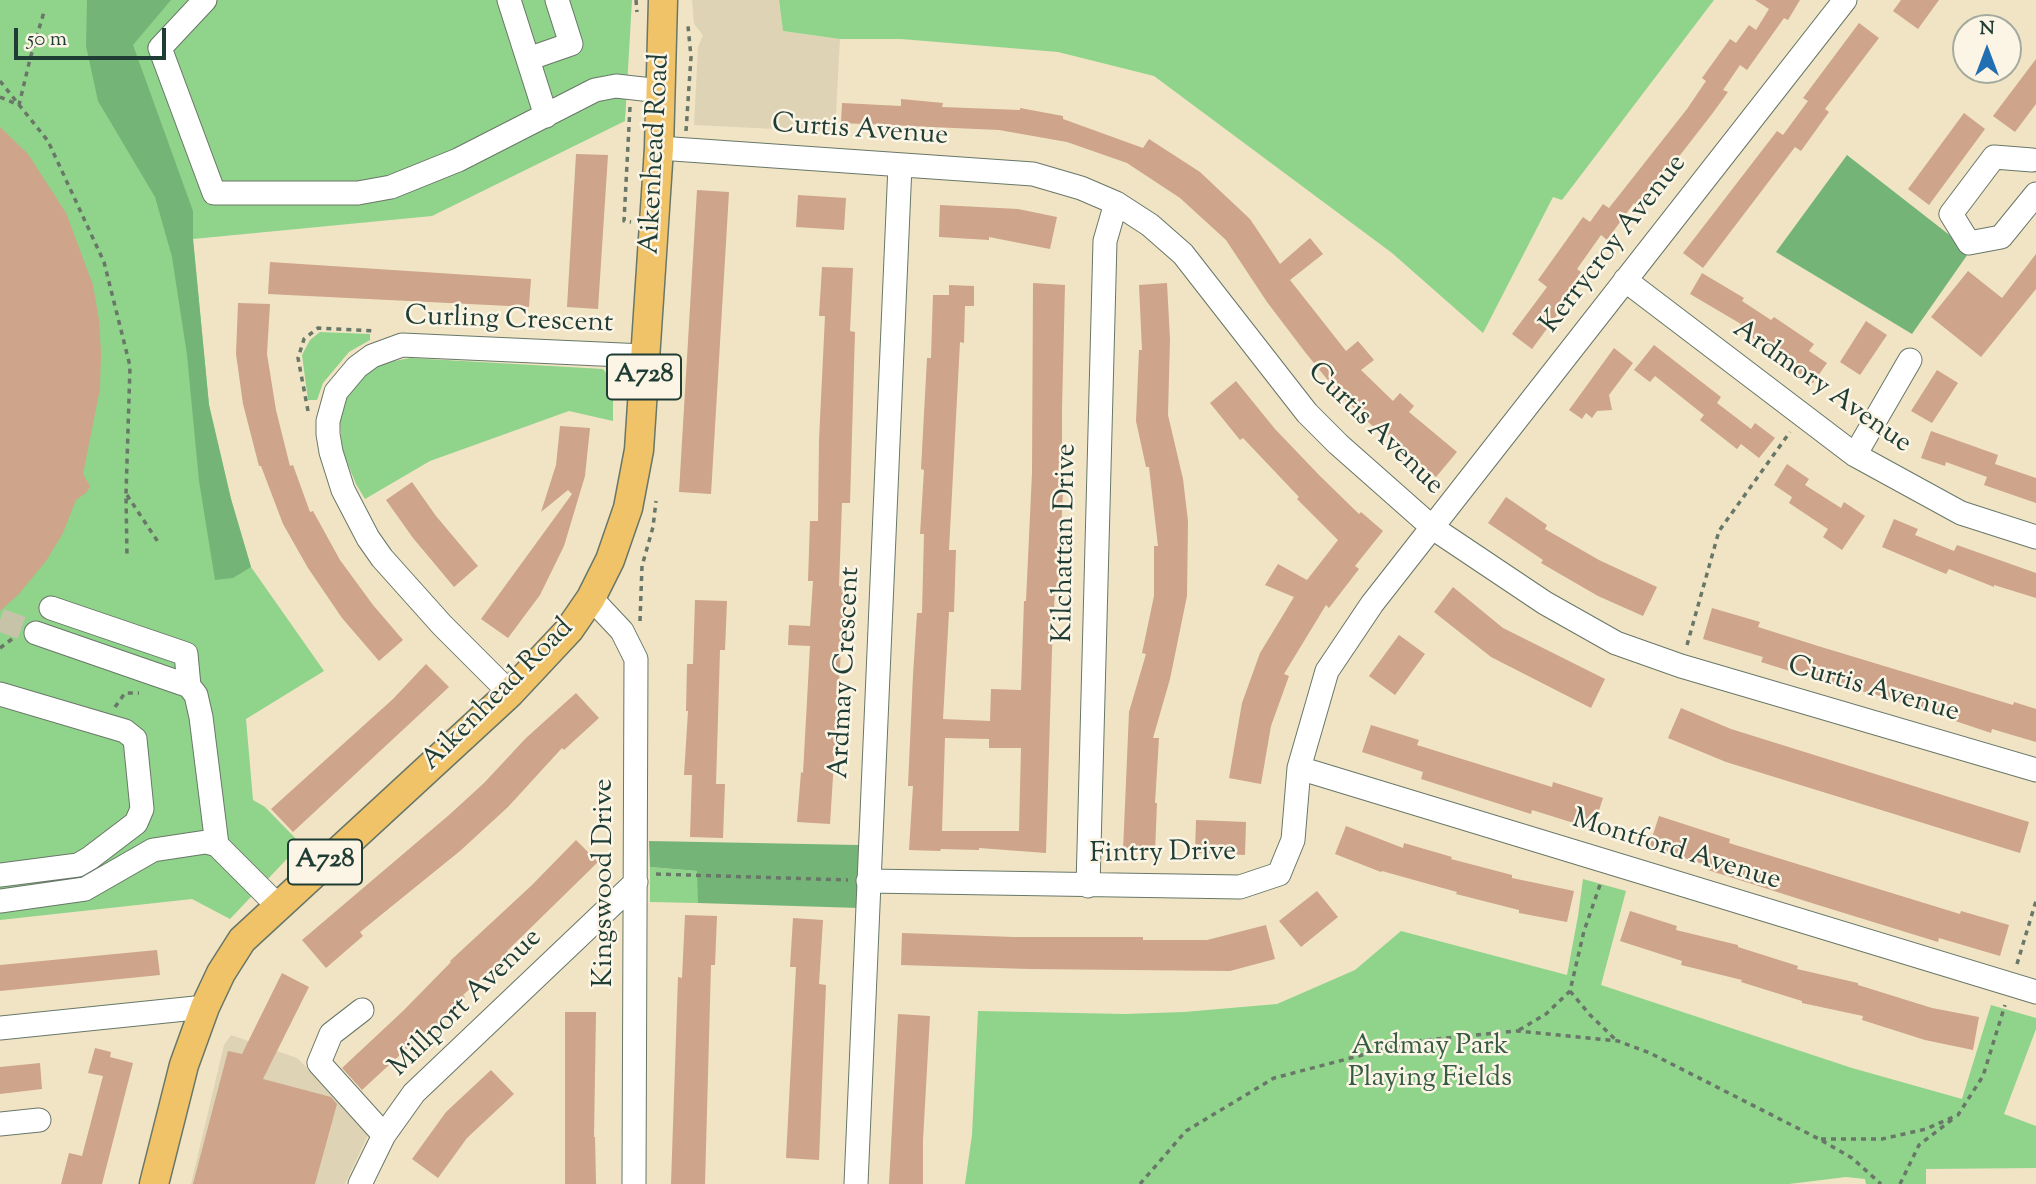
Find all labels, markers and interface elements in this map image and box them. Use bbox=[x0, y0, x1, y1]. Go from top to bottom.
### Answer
scale bar bbox=[18, 14, 170, 58]
north arrow bbox=[1952, 14, 2022, 84]
text: N bbox=[1979, 16, 1995, 43]
text: 50 m bbox=[27, 25, 67, 55]
street label: Aikenhead Road bbox=[635, 53, 679, 255]
street label: Curtis Avenue bbox=[771, 109, 949, 155]
street label: Kerrycroy Avenue bbox=[1535, 149, 1695, 341]
street label: Curling Crescent bbox=[404, 302, 614, 342]
street label: Ardmory Avenue bbox=[1725, 314, 1917, 462]
road number: A728 bbox=[607, 354, 681, 400]
street label: Curtis Avenue bbox=[1299, 356, 1449, 504]
street label: Kilchattan Drive bbox=[1048, 443, 1086, 643]
street label: Ardmay Crescent bbox=[825, 566, 869, 780]
street label: Aikenhead Road bbox=[416, 613, 582, 779]
street label: Curtis Avenue bbox=[1783, 650, 1963, 732]
street label: Kingswood Drive bbox=[589, 778, 623, 988]
street label: Montford Avenue bbox=[1567, 804, 1785, 900]
street label: Fintry Drive bbox=[1089, 837, 1237, 873]
road number: A728 bbox=[288, 840, 362, 884]
street label: Millport Avenue bbox=[384, 923, 550, 1085]
park label: Ardmay Park Playing Fields bbox=[1348, 1031, 1512, 1097]

